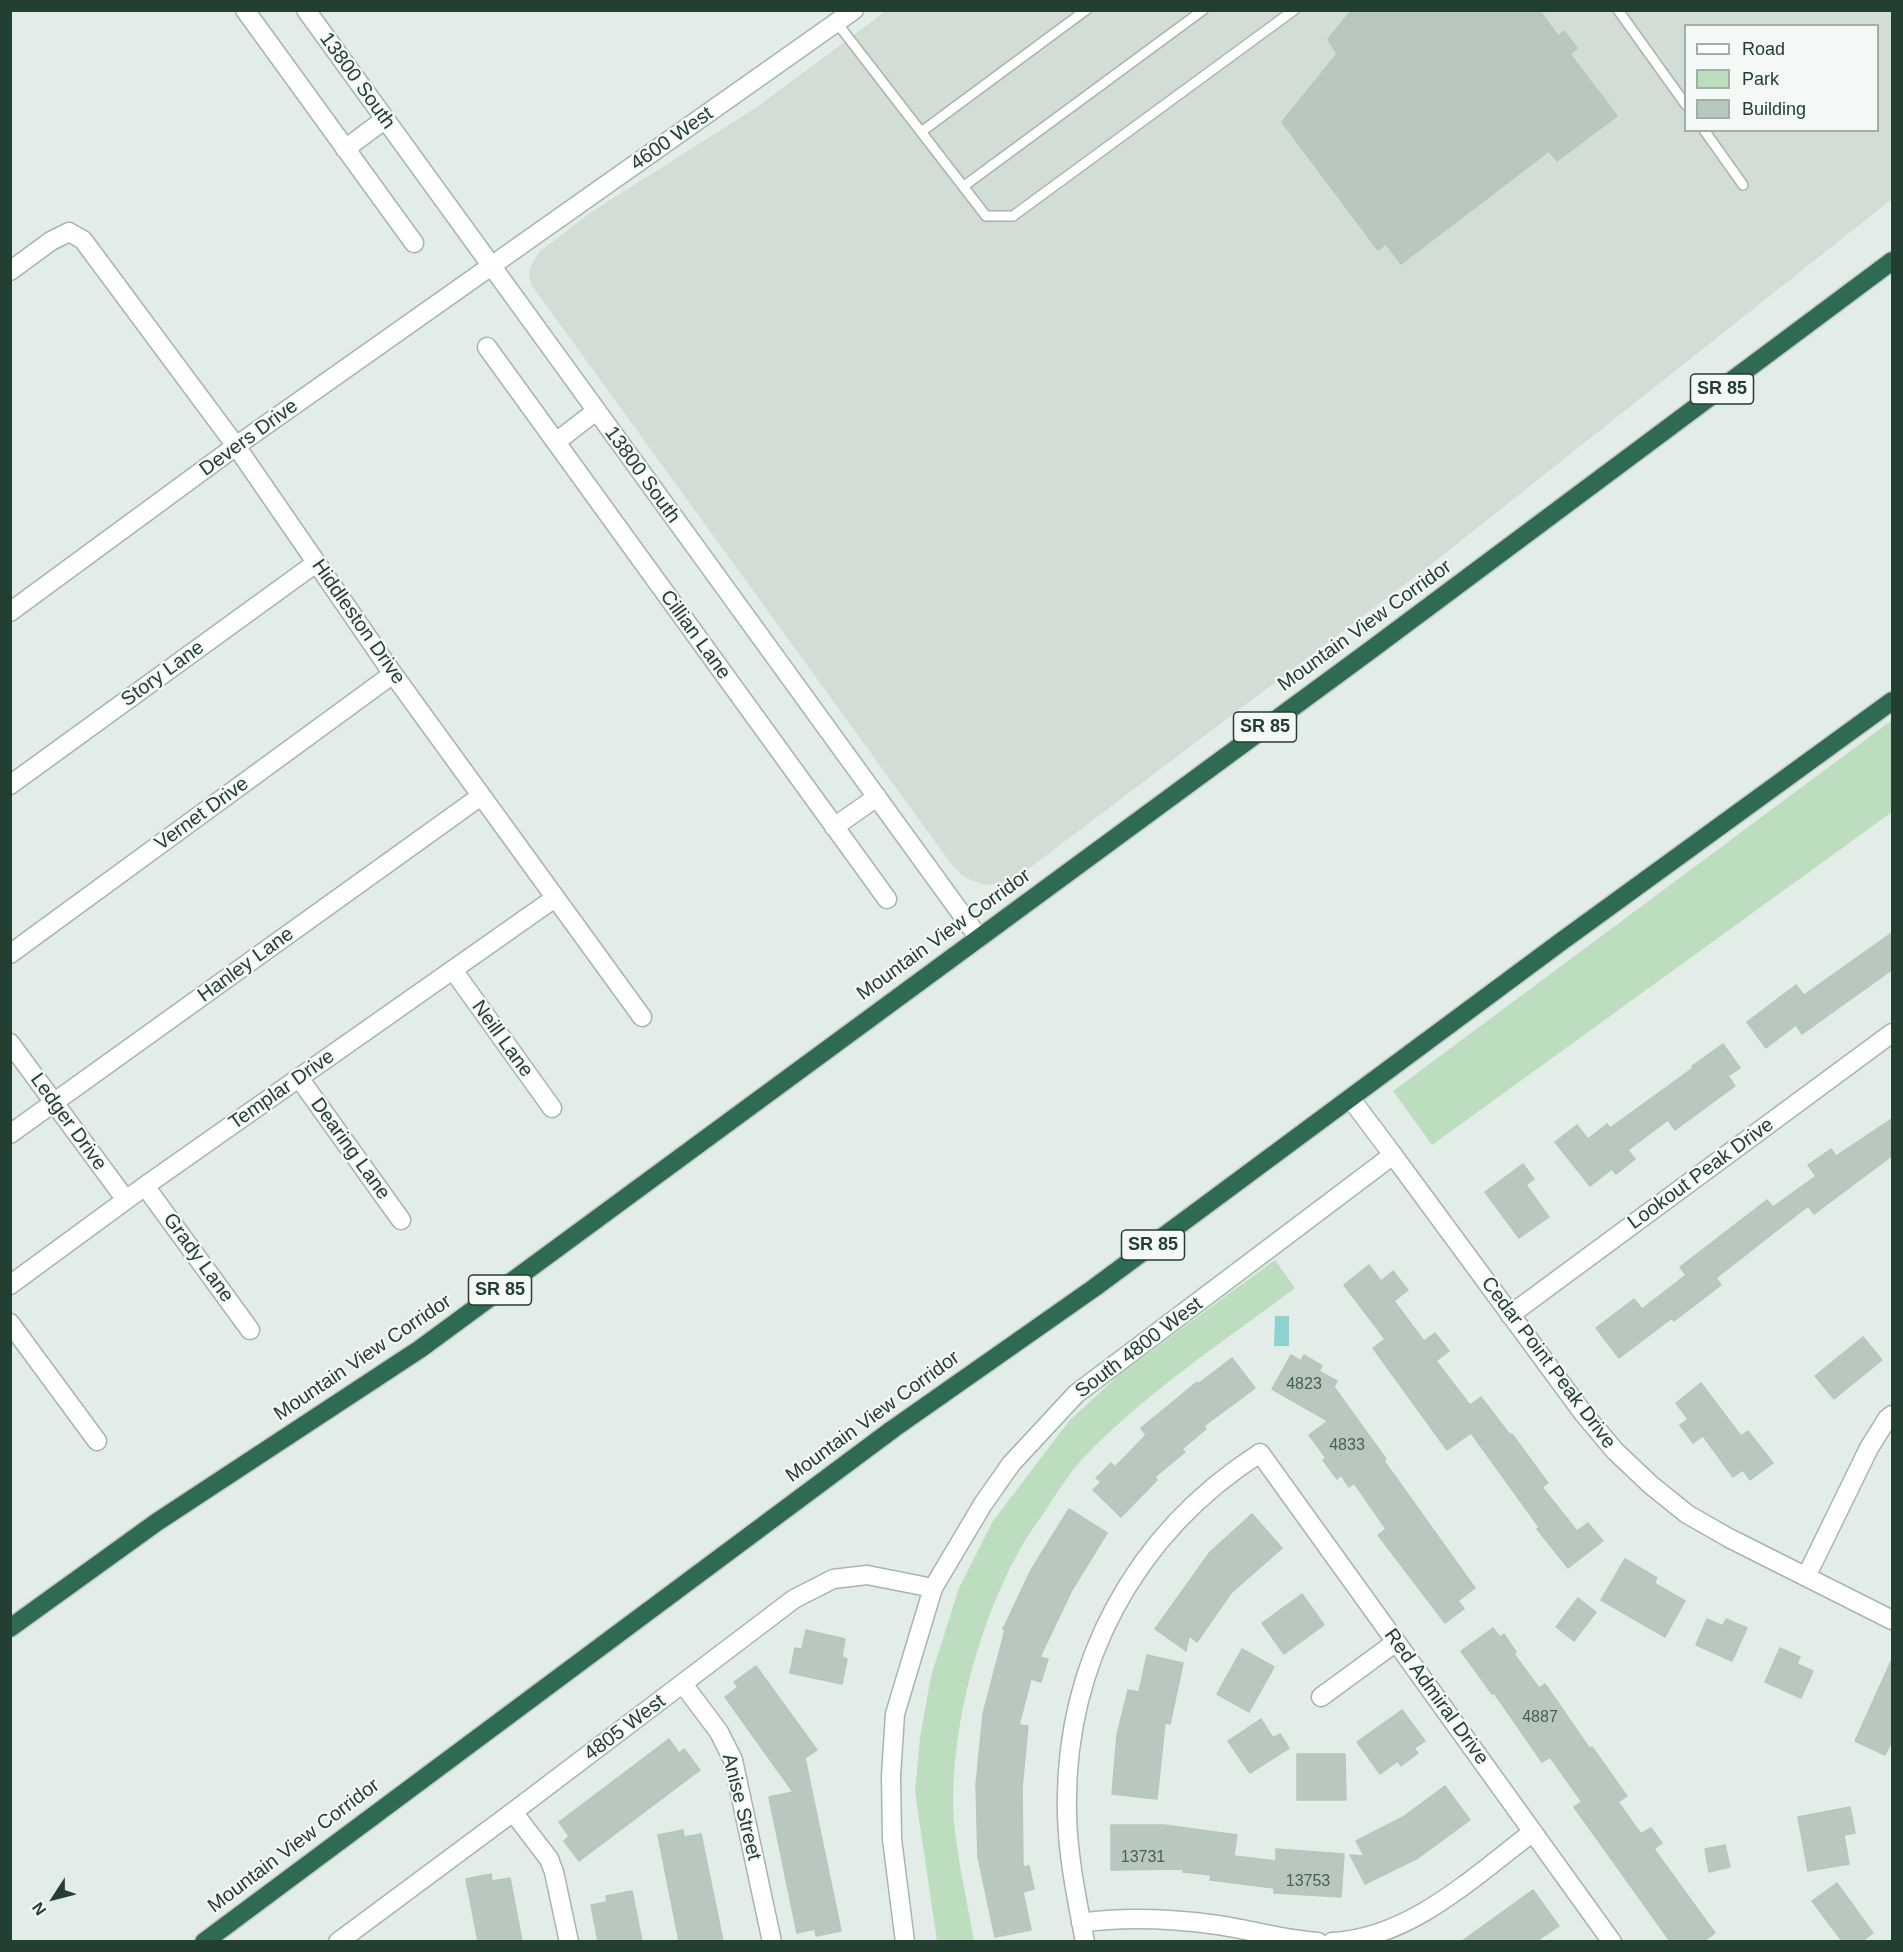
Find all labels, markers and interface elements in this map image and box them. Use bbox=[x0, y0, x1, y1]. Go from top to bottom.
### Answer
legend bbox=[1684, 24, 1879, 132]
street label: 13800 South bbox=[314, 28, 400, 134]
text: Road bbox=[1742, 39, 1785, 59]
text: Park bbox=[1742, 69, 1779, 89]
text: Building bbox=[1742, 99, 1806, 119]
street label: 4600 West bbox=[626, 102, 718, 176]
road number: SR 85 bbox=[1690, 374, 1754, 404]
street label: Devers Drive bbox=[195, 394, 303, 482]
street label: 13800 South bbox=[599, 422, 685, 528]
street label: Hiddleston Drive bbox=[306, 555, 410, 689]
street label: Mountain View Corridor bbox=[1274, 555, 1456, 697]
street label: Cillian Lane bbox=[655, 586, 735, 684]
street label: Story Lane bbox=[117, 636, 209, 712]
road number: SR 85 bbox=[1234, 712, 1296, 742]
street label: Vernet Drive bbox=[150, 772, 254, 856]
street label: Mountain View Corridor bbox=[853, 864, 1035, 1006]
street label: Hanley Lane bbox=[194, 922, 298, 1008]
street label: Neill Lane bbox=[466, 996, 538, 1082]
street label: Templar Drive bbox=[225, 1045, 339, 1135]
street label: Ledger Drive bbox=[25, 1069, 111, 1175]
street label: Dearing Lane bbox=[305, 1093, 395, 1205]
street label: Lookout Peak Drive bbox=[1623, 1113, 1779, 1235]
street label: Grady Lane bbox=[158, 1209, 238, 1307]
road number: SR 85 bbox=[1122, 1230, 1184, 1260]
street label: Cedar Point Peak Drive bbox=[1476, 1272, 1620, 1454]
road number: SR 85 bbox=[468, 1275, 532, 1305]
street label: Mountain View Corridor bbox=[270, 1290, 456, 1426]
street label: South 4800 West bbox=[1071, 1292, 1207, 1404]
street label: Mountain View Corridor bbox=[782, 1346, 964, 1488]
house number: 4823 bbox=[1286, 1375, 1322, 1395]
house number: 4833 bbox=[1329, 1436, 1365, 1456]
street label: Red Admiral Drive bbox=[1379, 1624, 1493, 1770]
street label: 4805 West bbox=[580, 1690, 670, 1766]
house number: 4887 bbox=[1522, 1708, 1558, 1728]
street label: Anise Street bbox=[716, 1751, 766, 1863]
street label: Mountain View Corridor bbox=[203, 1774, 385, 1918]
house number: 13731 bbox=[1121, 1848, 1165, 1868]
north arrow bbox=[24, 1868, 84, 1928]
house number: 13753 bbox=[1286, 1872, 1330, 1892]
text: N bbox=[29, 1899, 49, 1919]

